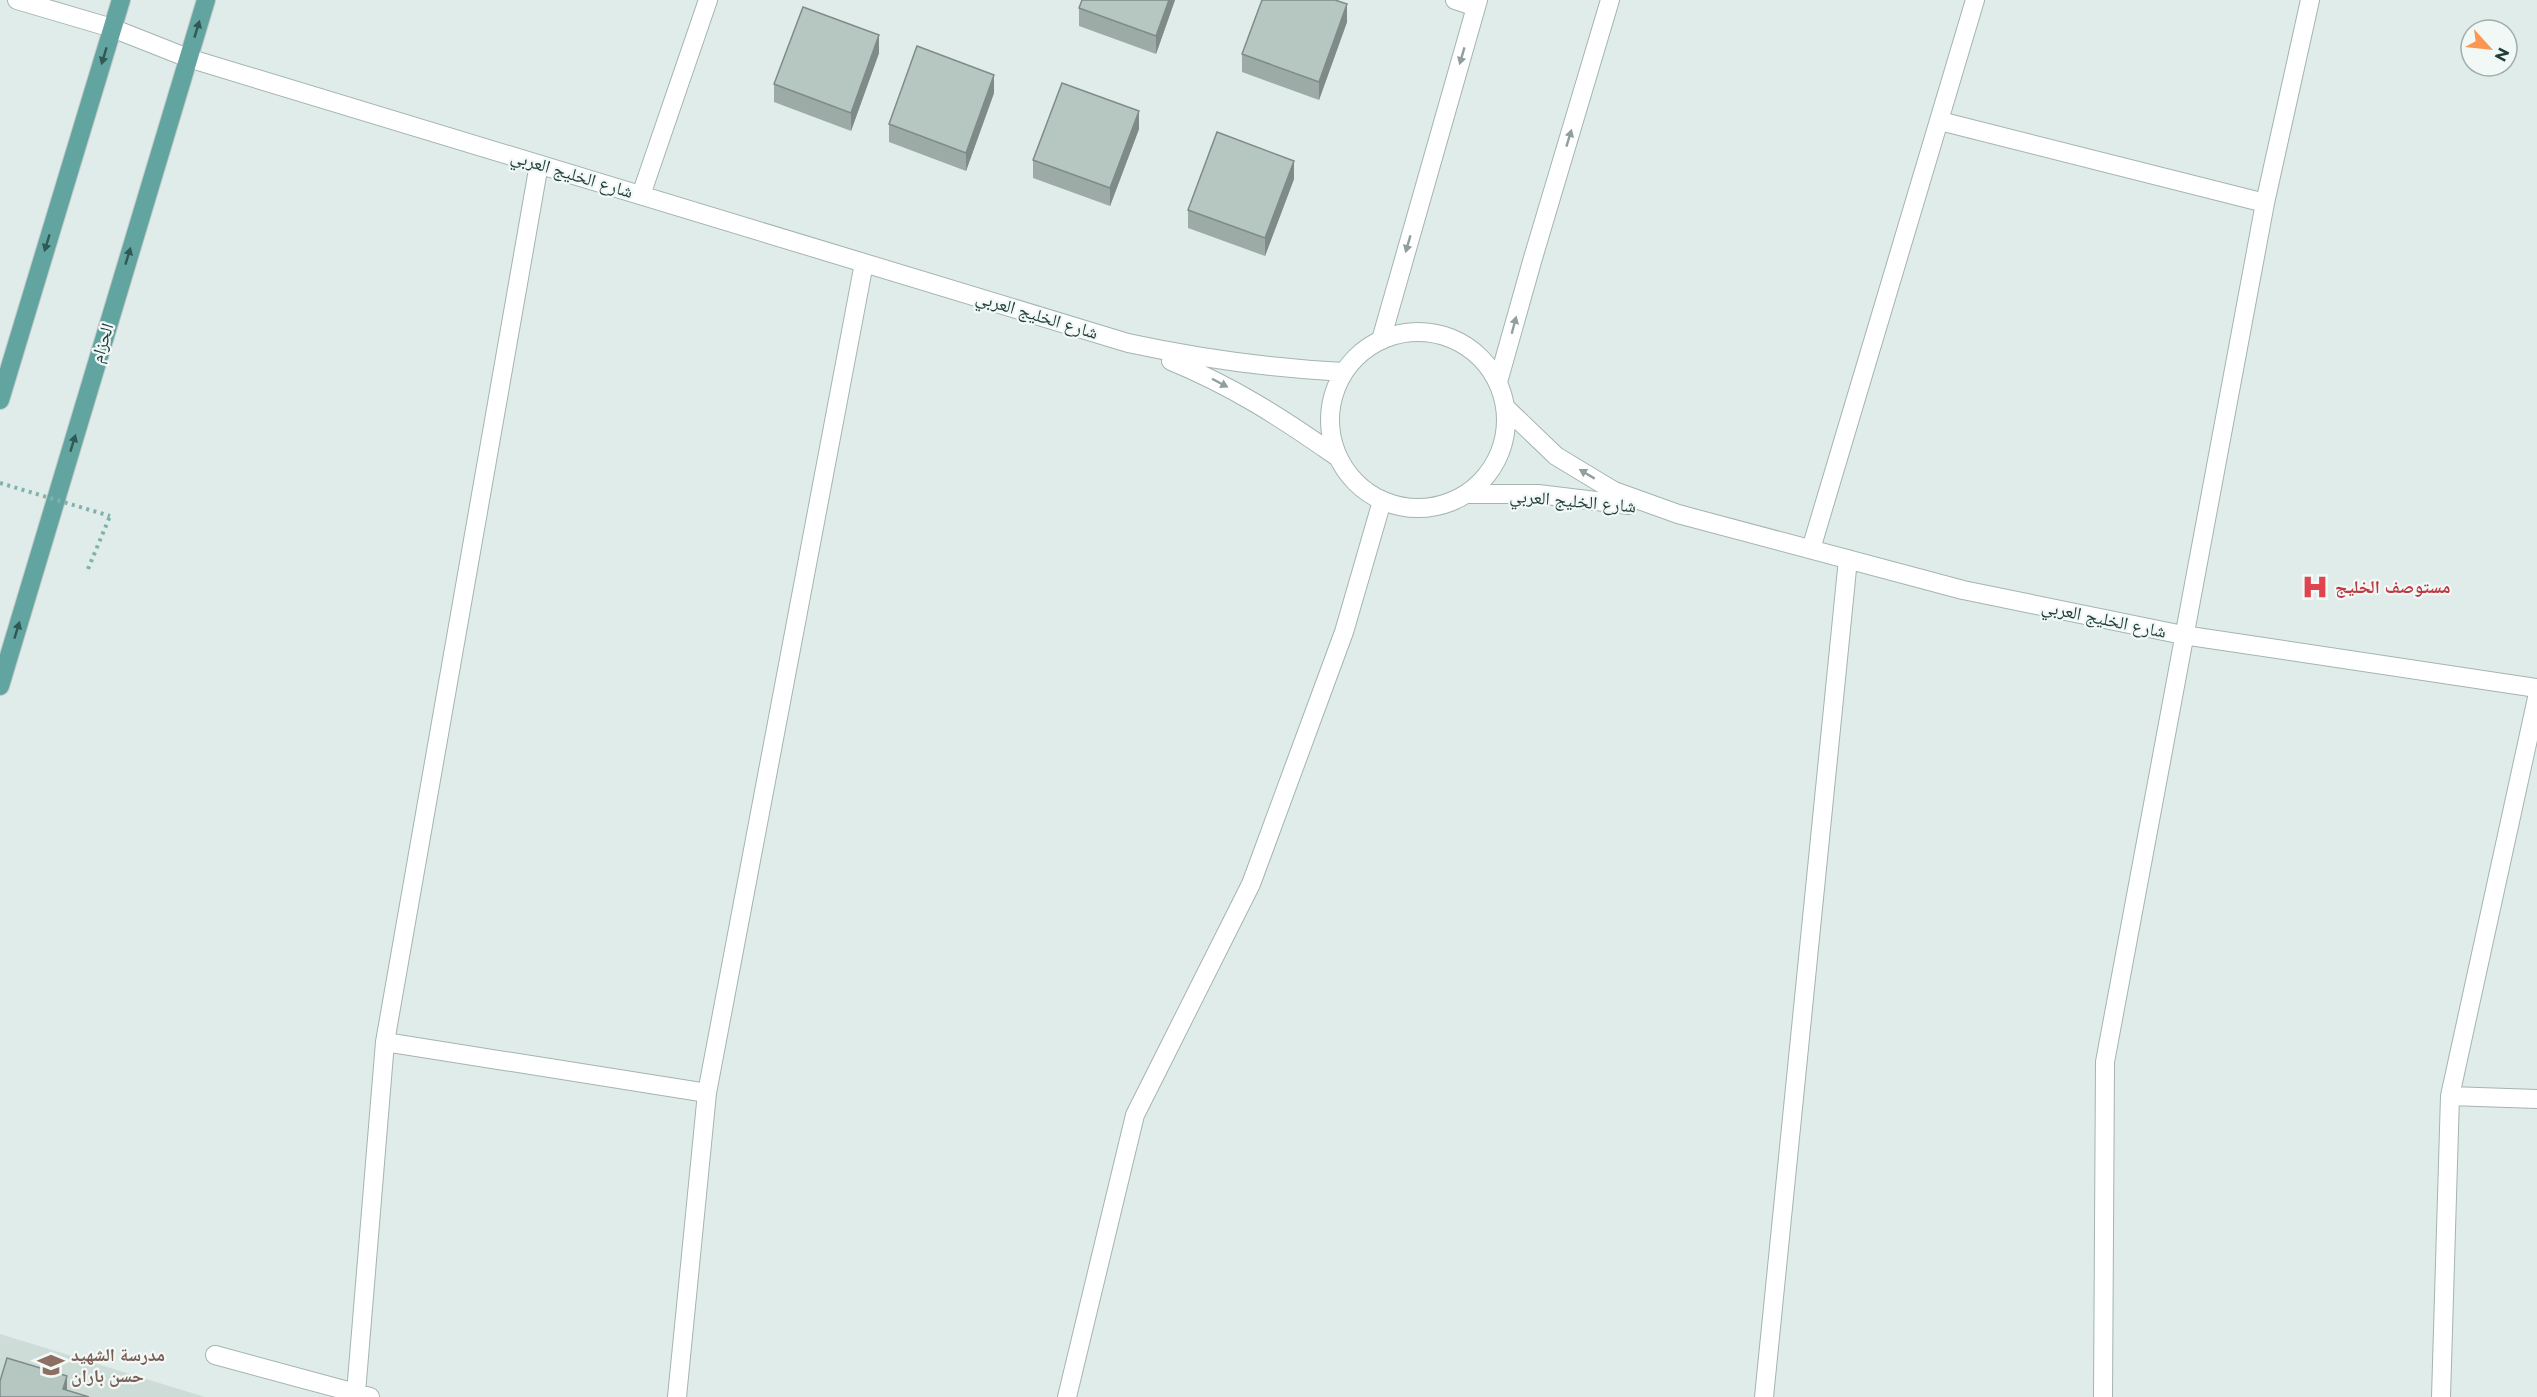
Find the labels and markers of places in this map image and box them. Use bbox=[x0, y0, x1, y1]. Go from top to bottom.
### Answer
hospital icon: مستوصف الخليج bbox=[2300, 572, 2330, 602]
place label: مستوصف الخليج bbox=[2335, 576, 2450, 599]
place label: مدرسة الشهيد حسن باران bbox=[71, 1344, 165, 1387]
school or university icon: مدرسة الشهيد حسن باران bbox=[36, 1350, 66, 1380]

